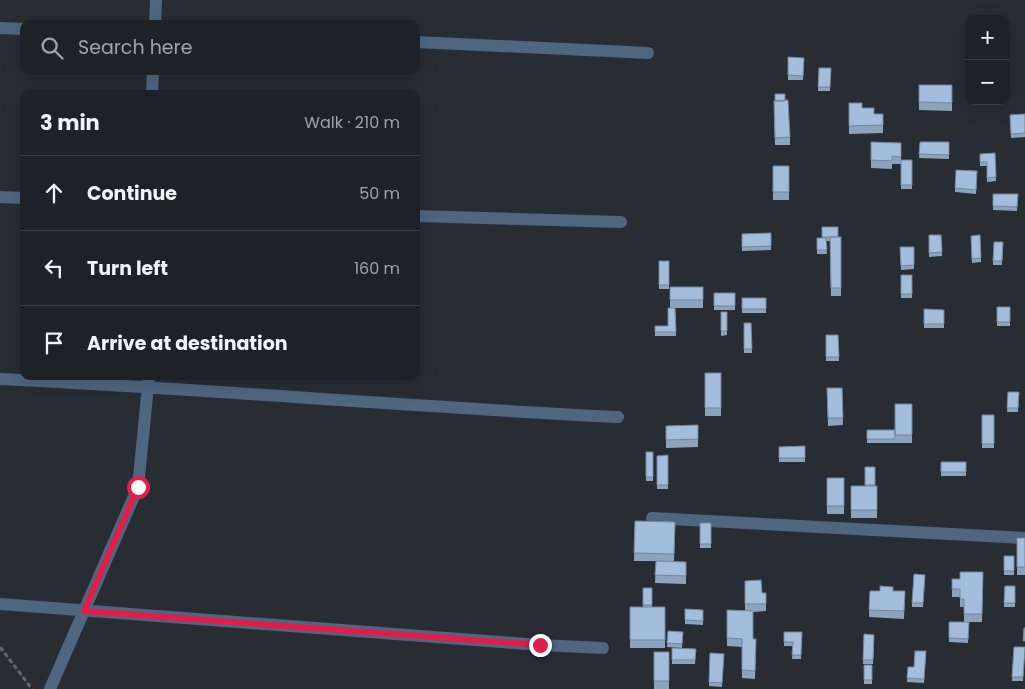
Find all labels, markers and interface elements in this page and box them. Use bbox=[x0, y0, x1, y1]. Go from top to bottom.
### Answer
map controls bbox=[965, 15, 1010, 105]
button: + bbox=[965, 15, 1010, 60]
search box bbox=[20, 20, 420, 75]
icon: search bbox=[38, 34, 66, 62]
text: Search here bbox=[78, 34, 192, 61]
button: − bbox=[965, 60, 1010, 105]
text: 3 min bbox=[40, 108, 100, 137]
text: Walk · 210 m bbox=[304, 111, 400, 134]
icon: ahead bbox=[40, 179, 68, 207]
text: Continue bbox=[87, 180, 177, 207]
text: 50 m bbox=[359, 182, 400, 205]
icon: left bbox=[40, 254, 68, 282]
text: Turn left bbox=[87, 255, 168, 282]
text: 160 m bbox=[354, 257, 400, 280]
icon: arrive bbox=[40, 329, 68, 357]
text: Arrive at destination bbox=[87, 330, 288, 357]
route start bbox=[127, 476, 150, 499]
route end bbox=[529, 634, 552, 657]

